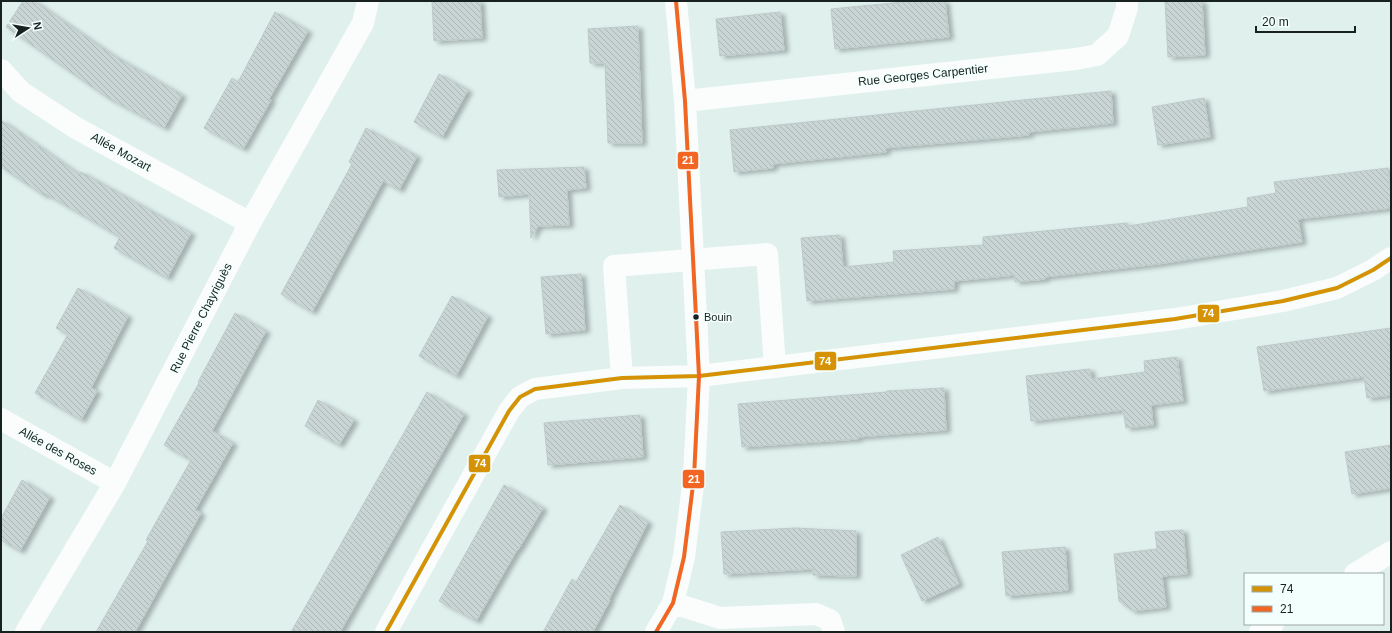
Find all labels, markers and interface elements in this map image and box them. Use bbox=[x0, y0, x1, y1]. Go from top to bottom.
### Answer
north arrow bbox=[8, 8, 48, 48]
scale bar bbox=[1256, 8, 1355, 34]
text: 20 m bbox=[1262, 15, 1289, 29]
text: N bbox=[31, 21, 44, 31]
street label: Rue Georges Carpentier bbox=[857, 61, 989, 89]
street label: Allée Mozart bbox=[88, 130, 154, 175]
line badge: 21 bbox=[677, 151, 699, 170]
text: 21 bbox=[682, 154, 694, 166]
street label: Rue Pierre Chayriguès bbox=[167, 261, 235, 375]
line badge: 74 bbox=[1197, 304, 1220, 323]
text: 74 bbox=[1202, 307, 1215, 319]
place label: Bouin bbox=[704, 311, 732, 323]
marker: Bouin bbox=[691, 312, 701, 322]
line badge: 74 bbox=[814, 351, 837, 371]
text: 74 bbox=[819, 355, 832, 367]
street label: Allée des Roses bbox=[17, 424, 99, 478]
line badge: 74 bbox=[468, 454, 491, 473]
text: 74 bbox=[474, 457, 487, 469]
line badge: 21 bbox=[682, 469, 705, 489]
text: 21 bbox=[688, 473, 700, 485]
legend bbox=[1244, 573, 1384, 625]
text: 74 bbox=[1280, 582, 1294, 596]
text: 21 bbox=[1280, 602, 1294, 616]

